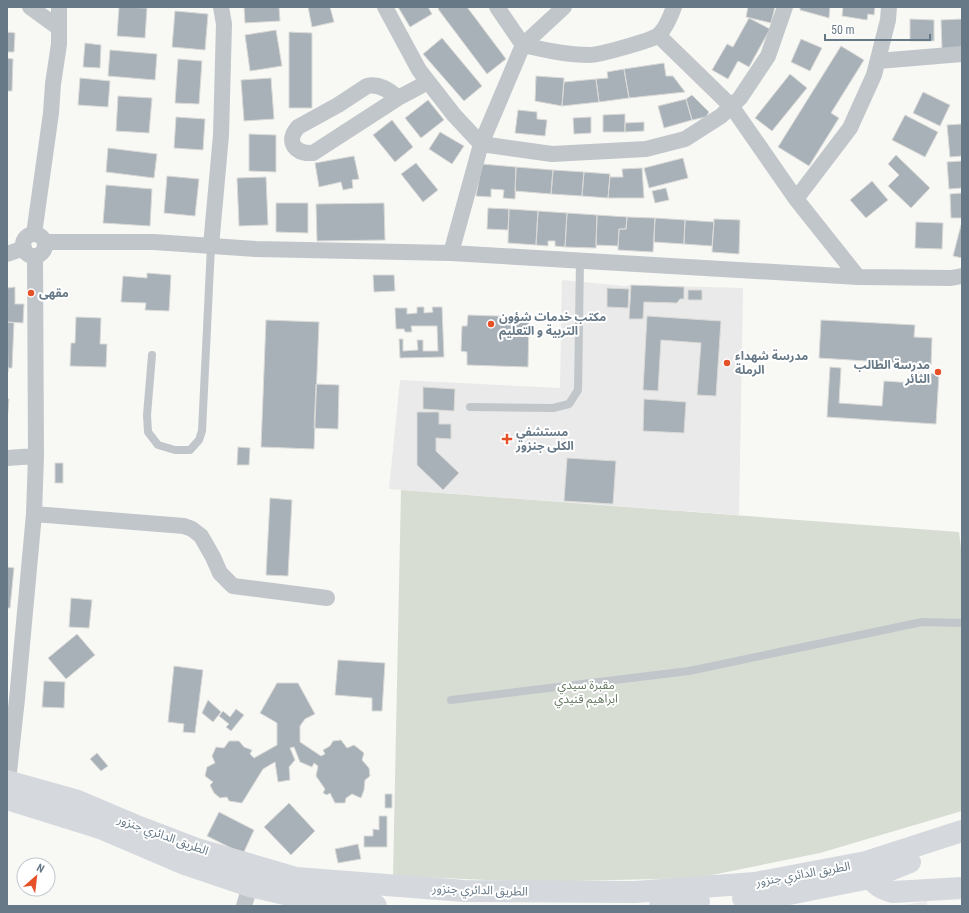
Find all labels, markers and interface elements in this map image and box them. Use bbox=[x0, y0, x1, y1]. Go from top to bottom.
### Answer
scale bar bbox=[825, 16, 930, 42]
text: 50 m bbox=[831, 23, 855, 37]
place label: مقهى bbox=[39, 286, 69, 300]
marker: مقهى bbox=[26, 288, 36, 298]
place label: مكتب خدمات شؤون التربية و التعليم bbox=[499, 310, 606, 340]
marker: مكتب خدمات شؤون التربية و التعليم bbox=[486, 319, 496, 329]
place label: مدرسة شهداء الرملة bbox=[735, 349, 808, 377]
marker: مدرسة شهداء الرملة bbox=[722, 358, 732, 368]
place label: مدرسة الطالب الثائر bbox=[854, 358, 930, 386]
marker: مدرسة الطالب الثائر bbox=[933, 367, 943, 377]
place label: مستشفي الكلى جنزور bbox=[515, 425, 574, 453]
marker: مستشفي الكلى جنزور bbox=[501, 433, 513, 445]
park label: مقبرة سيدي ابراهيم قنيدي bbox=[554, 678, 618, 709]
street label: الطريق الدائري جنزور bbox=[114, 812, 210, 861]
north arrow bbox=[16, 857, 56, 897]
street label: الطريق الدائري جنزور bbox=[754, 859, 852, 892]
text: N bbox=[34, 861, 47, 876]
street label: الطريق الدائري جنزور bbox=[431, 881, 528, 901]

